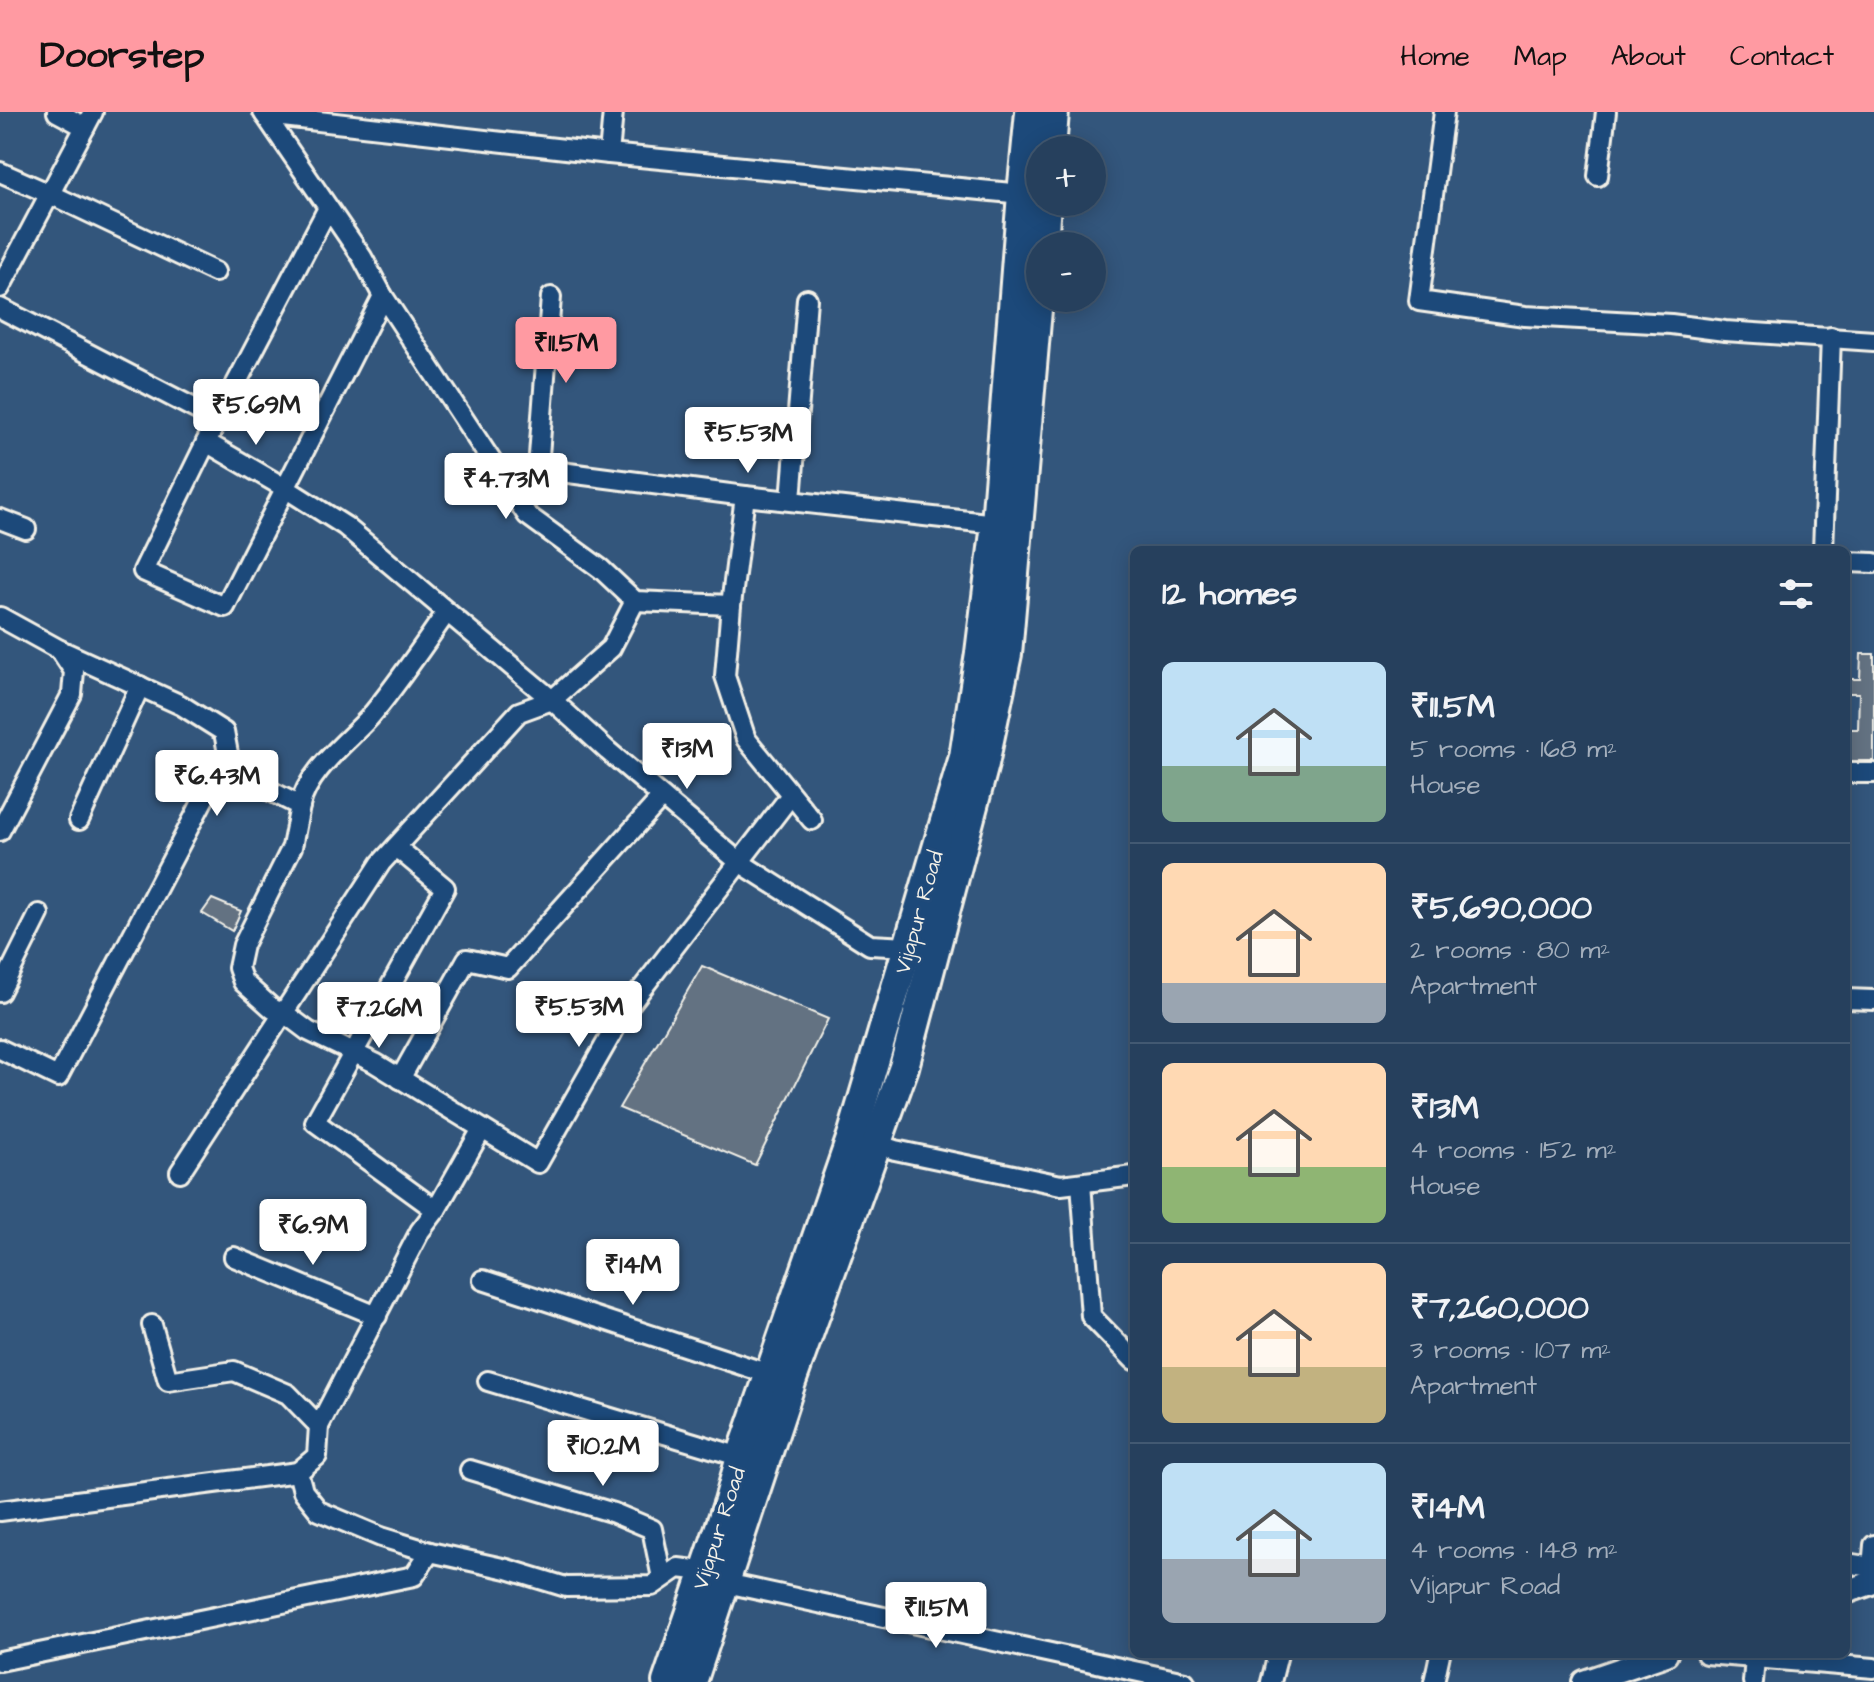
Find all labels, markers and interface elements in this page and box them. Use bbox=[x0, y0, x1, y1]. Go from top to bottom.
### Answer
text: Doorstep bbox=[40, 30, 205, 82]
text: Home bbox=[1400, 37, 1470, 76]
text: Map bbox=[1514, 37, 1567, 76]
text: About bbox=[1611, 37, 1686, 76]
text: Contact bbox=[1730, 37, 1834, 76]
map controls bbox=[1026, 136, 1106, 312]
button: + bbox=[1026, 136, 1106, 216]
button: − bbox=[1026, 232, 1106, 312]
pin: ₹11.5M bbox=[501, 317, 631, 385]
text: ₹11.5M bbox=[533, 325, 599, 361]
pin: ₹5.69M bbox=[191, 379, 321, 447]
text: ₹5.69M bbox=[211, 387, 301, 423]
pin: ₹5.53M bbox=[683, 407, 813, 475]
text: ₹5.53M bbox=[703, 415, 793, 451]
pin: ₹4.73M bbox=[441, 453, 571, 521]
text: ₹4.73M bbox=[463, 461, 549, 497]
text: 12 homes bbox=[1162, 570, 1297, 618]
icon: filters bbox=[1774, 572, 1818, 616]
text: ₹11.5M bbox=[1410, 683, 1495, 731]
icon: home bbox=[1226, 694, 1322, 790]
pin: ₹13M bbox=[640, 723, 734, 791]
text: ₹13M bbox=[661, 731, 713, 767]
text: 5 rooms · 168 m² bbox=[1410, 731, 1617, 767]
pin: ₹6.43M bbox=[152, 750, 282, 818]
text: ₹6.43M bbox=[173, 758, 261, 794]
text: House bbox=[1410, 767, 1481, 803]
street label: Vijapur Road bbox=[887, 847, 952, 978]
text: ₹5,690,000 bbox=[1410, 884, 1592, 932]
icon: home bbox=[1226, 895, 1322, 991]
text: 2 rooms · 80 m² bbox=[1410, 932, 1610, 968]
text: Apartment bbox=[1410, 968, 1537, 1004]
pin: ₹5.53M bbox=[514, 981, 644, 1049]
pin: ₹7.26M bbox=[314, 982, 444, 1050]
text: ₹5.53M bbox=[534, 989, 624, 1025]
text: ₹7.26M bbox=[335, 990, 423, 1026]
text: ₹13M bbox=[1410, 1084, 1479, 1132]
icon: home bbox=[1226, 1095, 1322, 1191]
text: 4 rooms · 152 m² bbox=[1410, 1132, 1616, 1168]
text: House bbox=[1410, 1168, 1481, 1204]
pin: ₹6.9M bbox=[257, 1199, 369, 1267]
text: ₹6.9M bbox=[277, 1207, 349, 1243]
pin: ₹14M bbox=[586, 1239, 680, 1307]
text: ₹14M bbox=[604, 1247, 662, 1283]
text: ₹7,260,000 bbox=[1410, 1284, 1589, 1332]
icon: home bbox=[1226, 1295, 1322, 1391]
text: 3 rooms · 107 m² bbox=[1410, 1332, 1611, 1368]
text: Apartment bbox=[1410, 1368, 1537, 1404]
pin: ₹10.2M bbox=[538, 1420, 668, 1488]
text: ₹10.2M bbox=[566, 1428, 640, 1464]
street label: Vijapur Road bbox=[685, 1463, 754, 1594]
text: ₹14M bbox=[1410, 1484, 1485, 1532]
icon: home bbox=[1226, 1495, 1322, 1591]
text: 4 rooms · 148 m² bbox=[1410, 1532, 1618, 1568]
text: Vijapur Road bbox=[1410, 1568, 1560, 1604]
pin: ₹11.5M bbox=[871, 1582, 1001, 1650]
text: ₹11.5M bbox=[903, 1590, 969, 1626]

